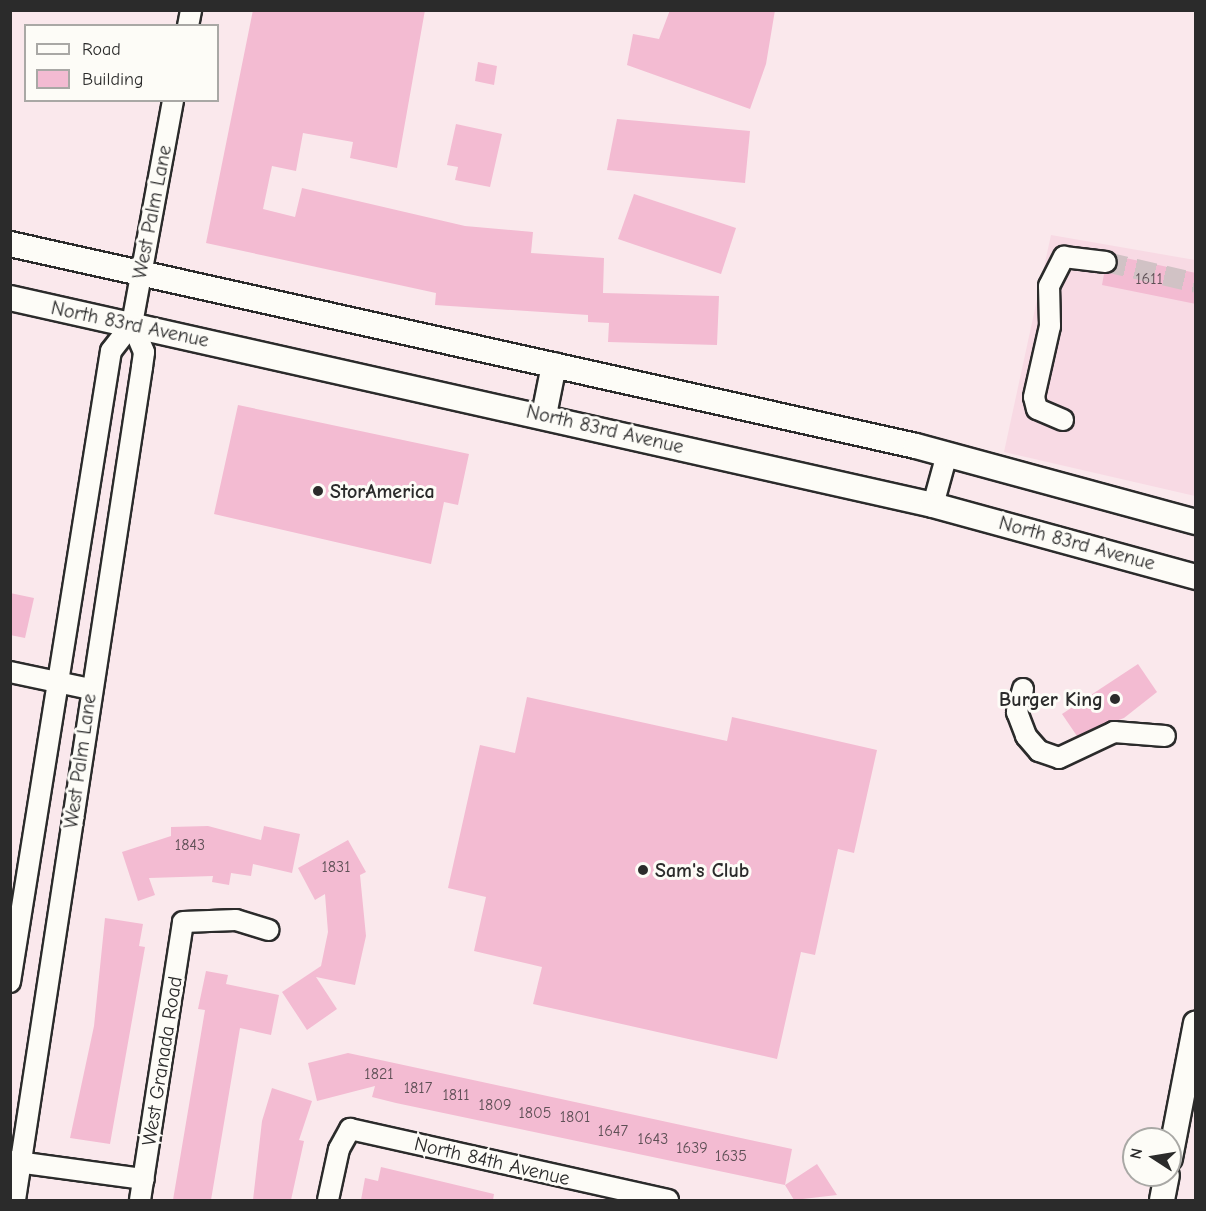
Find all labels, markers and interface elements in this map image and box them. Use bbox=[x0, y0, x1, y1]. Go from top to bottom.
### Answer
legend bbox=[24, 24, 219, 102]
text: Road bbox=[82, 39, 121, 60]
text: Building bbox=[82, 69, 144, 90]
street label: West Palm Lane bbox=[127, 143, 177, 281]
house number: 1611 bbox=[1135, 269, 1163, 289]
street label: North 83rd Avenue bbox=[49, 296, 211, 352]
street label: North 83rd Avenue bbox=[524, 399, 686, 459]
place label: StorAmerica bbox=[330, 479, 435, 503]
marker: StorAmerica bbox=[311, 484, 325, 498]
street label: North 83rd Avenue bbox=[996, 511, 1158, 575]
place label: Burger King bbox=[999, 687, 1103, 711]
street label: West Palm Lane bbox=[59, 692, 101, 830]
marker: Burger King bbox=[1108, 692, 1122, 706]
house number: 1843 bbox=[175, 835, 205, 855]
house number: 1831 bbox=[321, 857, 351, 877]
place label: Sam's Club bbox=[655, 858, 749, 882]
marker: Sam's Club bbox=[636, 863, 650, 877]
street label: West Granada Road bbox=[137, 975, 187, 1147]
house number: 1821 bbox=[364, 1064, 394, 1084]
house number: 1817 bbox=[404, 1078, 432, 1098]
house number: 1811 bbox=[442, 1085, 470, 1105]
house number: 1809 bbox=[479, 1095, 511, 1115]
house number: 1805 bbox=[519, 1103, 551, 1123]
house number: 1801 bbox=[560, 1107, 590, 1127]
house number: 1647 bbox=[598, 1121, 628, 1141]
north arrow bbox=[1122, 1127, 1182, 1187]
house number: 1643 bbox=[638, 1129, 668, 1149]
street label: North 84th Avenue bbox=[412, 1131, 572, 1191]
house number: 1639 bbox=[676, 1138, 708, 1158]
house number: 1635 bbox=[715, 1146, 747, 1166]
text: N bbox=[1126, 1147, 1146, 1161]

